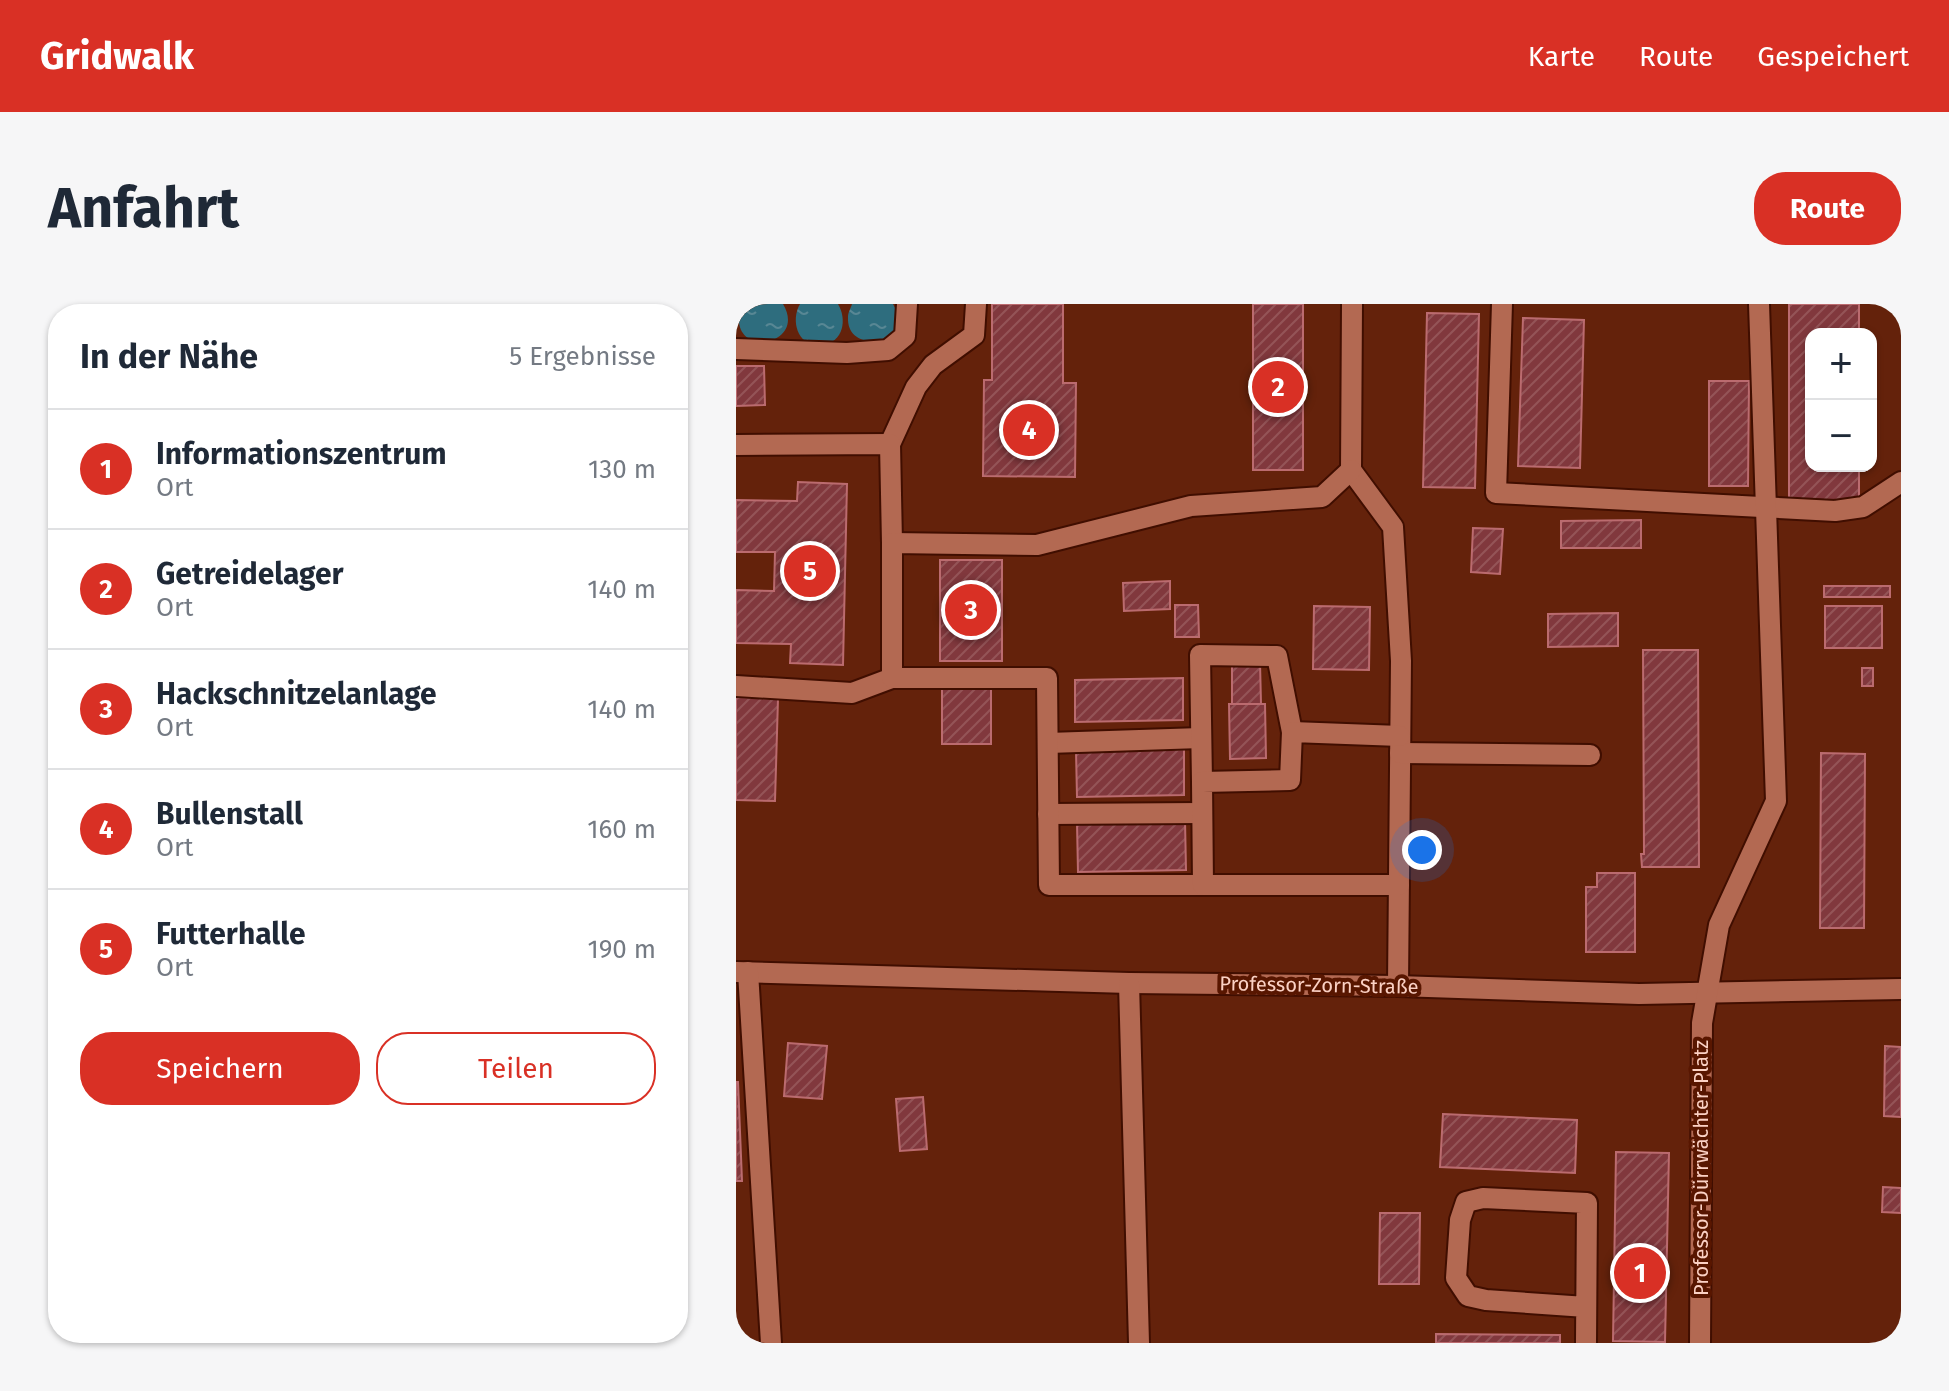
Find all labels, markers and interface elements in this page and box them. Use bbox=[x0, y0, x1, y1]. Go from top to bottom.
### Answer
text: Gridwalk bbox=[40, 33, 194, 79]
text: Karte bbox=[1528, 40, 1595, 73]
text: Route bbox=[1639, 40, 1713, 73]
text: Gespeichert bbox=[1757, 40, 1909, 73]
button: Route bbox=[1754, 172, 1901, 245]
text: Anfahrt bbox=[48, 175, 239, 242]
map controls bbox=[1805, 328, 1877, 472]
button: + bbox=[1805, 328, 1877, 400]
text: In der Nähe bbox=[80, 336, 258, 377]
text: 5 Ergebnisse bbox=[509, 341, 656, 372]
pin: 2 bbox=[1252, 357, 1304, 417]
pin: 4 bbox=[1003, 400, 1055, 460]
button: − bbox=[1805, 400, 1877, 472]
text: Informationszentrum bbox=[156, 436, 447, 472]
text: 1 bbox=[100, 454, 112, 485]
text: 130 m bbox=[588, 454, 656, 485]
text: Ort bbox=[156, 472, 193, 503]
pin: 5 bbox=[784, 541, 836, 601]
text: Getreidelager bbox=[156, 556, 344, 592]
text: 2 bbox=[99, 574, 113, 605]
text: 140 m bbox=[587, 574, 656, 605]
pin: 3 bbox=[945, 580, 997, 640]
text: Ort bbox=[156, 592, 193, 623]
text: Hackschnitzelanlage bbox=[156, 676, 437, 712]
text: 3 bbox=[99, 694, 113, 725]
text: 140 m bbox=[587, 694, 656, 725]
text: Ort bbox=[156, 712, 193, 743]
text: Bullenstall bbox=[156, 796, 303, 832]
text: 4 bbox=[99, 814, 113, 845]
text: 160 m bbox=[587, 814, 656, 845]
your location bbox=[1402, 830, 1442, 870]
text: Ort bbox=[156, 832, 193, 863]
text: Futterhalle bbox=[156, 916, 306, 952]
text: 5 bbox=[99, 934, 113, 965]
text: 190 m bbox=[587, 934, 656, 965]
text: Ort bbox=[156, 952, 193, 983]
street label: Professor-Zorn-Straße bbox=[1219, 971, 1419, 999]
button: Speichern bbox=[80, 1032, 360, 1105]
button: Teilen bbox=[376, 1032, 656, 1105]
street label: Professor-Dürrwächter-Platz bbox=[1689, 1040, 1713, 1296]
pin: 1 bbox=[1614, 1243, 1666, 1303]

